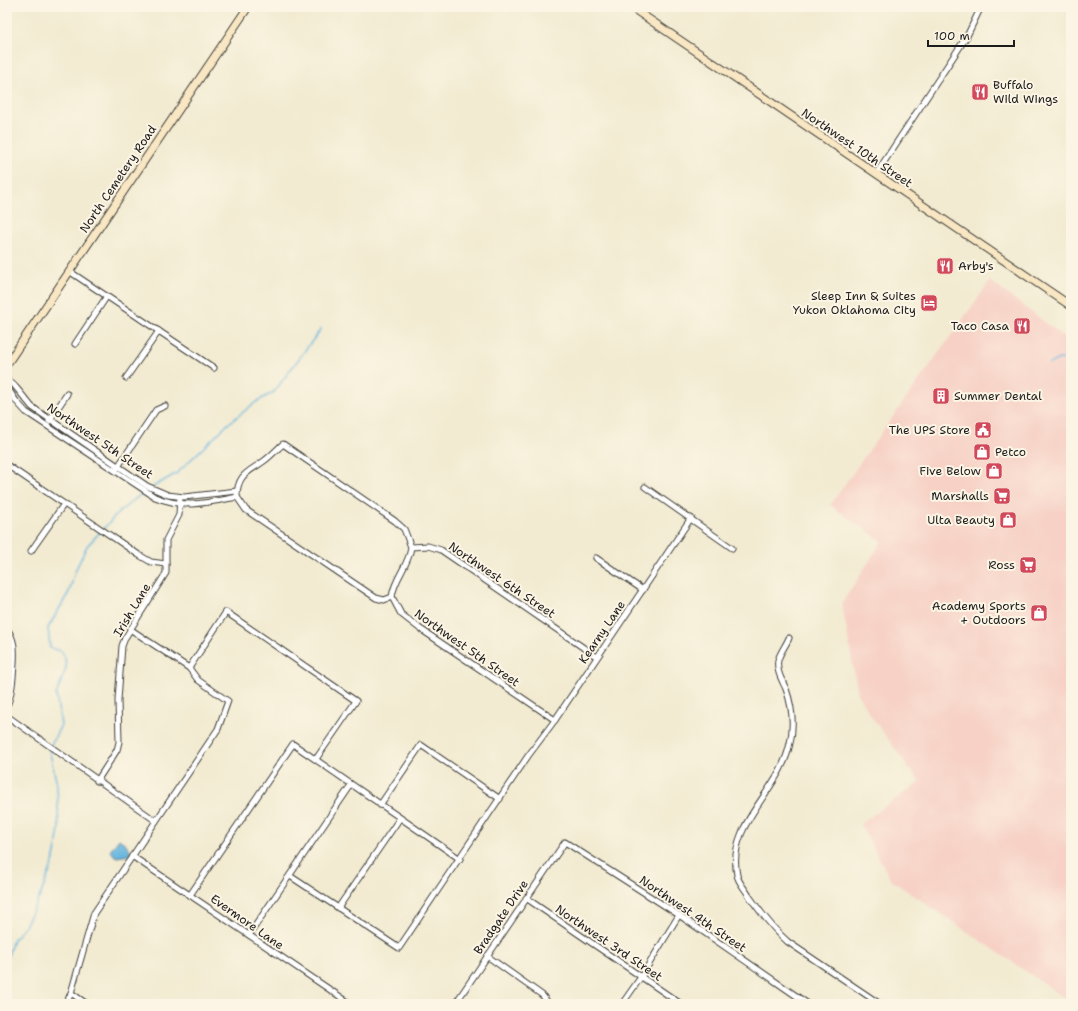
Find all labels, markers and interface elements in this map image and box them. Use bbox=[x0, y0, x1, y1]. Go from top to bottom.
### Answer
scale bar bbox=[928, 22, 1014, 48]
text: 100 m bbox=[934, 28, 970, 44]
place label: Buffalo Wild Wings bbox=[993, 77, 1058, 107]
restaurant icon: Buffalo Wild Wings bbox=[970, 82, 990, 102]
street label: Northwest 10th Street bbox=[798, 105, 916, 191]
street label: North Cemetery Road bbox=[76, 122, 160, 236]
restaurant icon: Arby's bbox=[935, 256, 955, 276]
place label: Arby's bbox=[958, 258, 994, 274]
place label: Sleep Inn & Suites Yukon Oklahoma City bbox=[793, 288, 916, 318]
hotel icon: Sleep Inn & Suites Yukon Oklahoma City bbox=[919, 293, 939, 313]
restaurant icon: Taco Casa bbox=[1012, 316, 1032, 336]
place label: Taco Casa bbox=[951, 318, 1010, 334]
building icon: Summer Dental bbox=[931, 386, 951, 406]
place label: Summer Dental bbox=[954, 388, 1042, 404]
street label: Northwest 5th Street bbox=[44, 399, 156, 483]
public building icon: The UPS Store bbox=[973, 420, 993, 440]
place label: The UPS Store bbox=[889, 422, 970, 438]
shop icon: Petco bbox=[972, 442, 992, 462]
place label: Petco bbox=[995, 444, 1026, 460]
shop icon: Five Below bbox=[984, 461, 1004, 481]
place label: Five Below bbox=[919, 463, 982, 479]
supermarket icon: Marshalls bbox=[992, 486, 1012, 506]
place label: Marshalls bbox=[931, 488, 989, 504]
shop icon: Ulta Beauty bbox=[998, 510, 1018, 530]
place label: Ulta Beauty bbox=[927, 512, 995, 528]
street label: Northwest 6th Street bbox=[445, 538, 559, 622]
supermarket icon: Ross bbox=[1018, 555, 1038, 575]
place label: Ross bbox=[988, 557, 1015, 573]
street label: Irish Lane bbox=[110, 580, 154, 640]
street label: Kearny Lane bbox=[575, 597, 629, 667]
place label: Academy Sports + Outdoors bbox=[932, 598, 1026, 628]
shop icon: Academy Sports + Outdoors bbox=[1029, 603, 1049, 623]
street label: Northwest 5th Street bbox=[411, 606, 523, 690]
street label: Northwest 4th Street bbox=[636, 872, 750, 956]
street label: Bradgate Drive bbox=[470, 876, 532, 957]
street label: Evermore Lane bbox=[207, 891, 287, 953]
street label: Northwest 3rd Street bbox=[552, 901, 666, 985]

